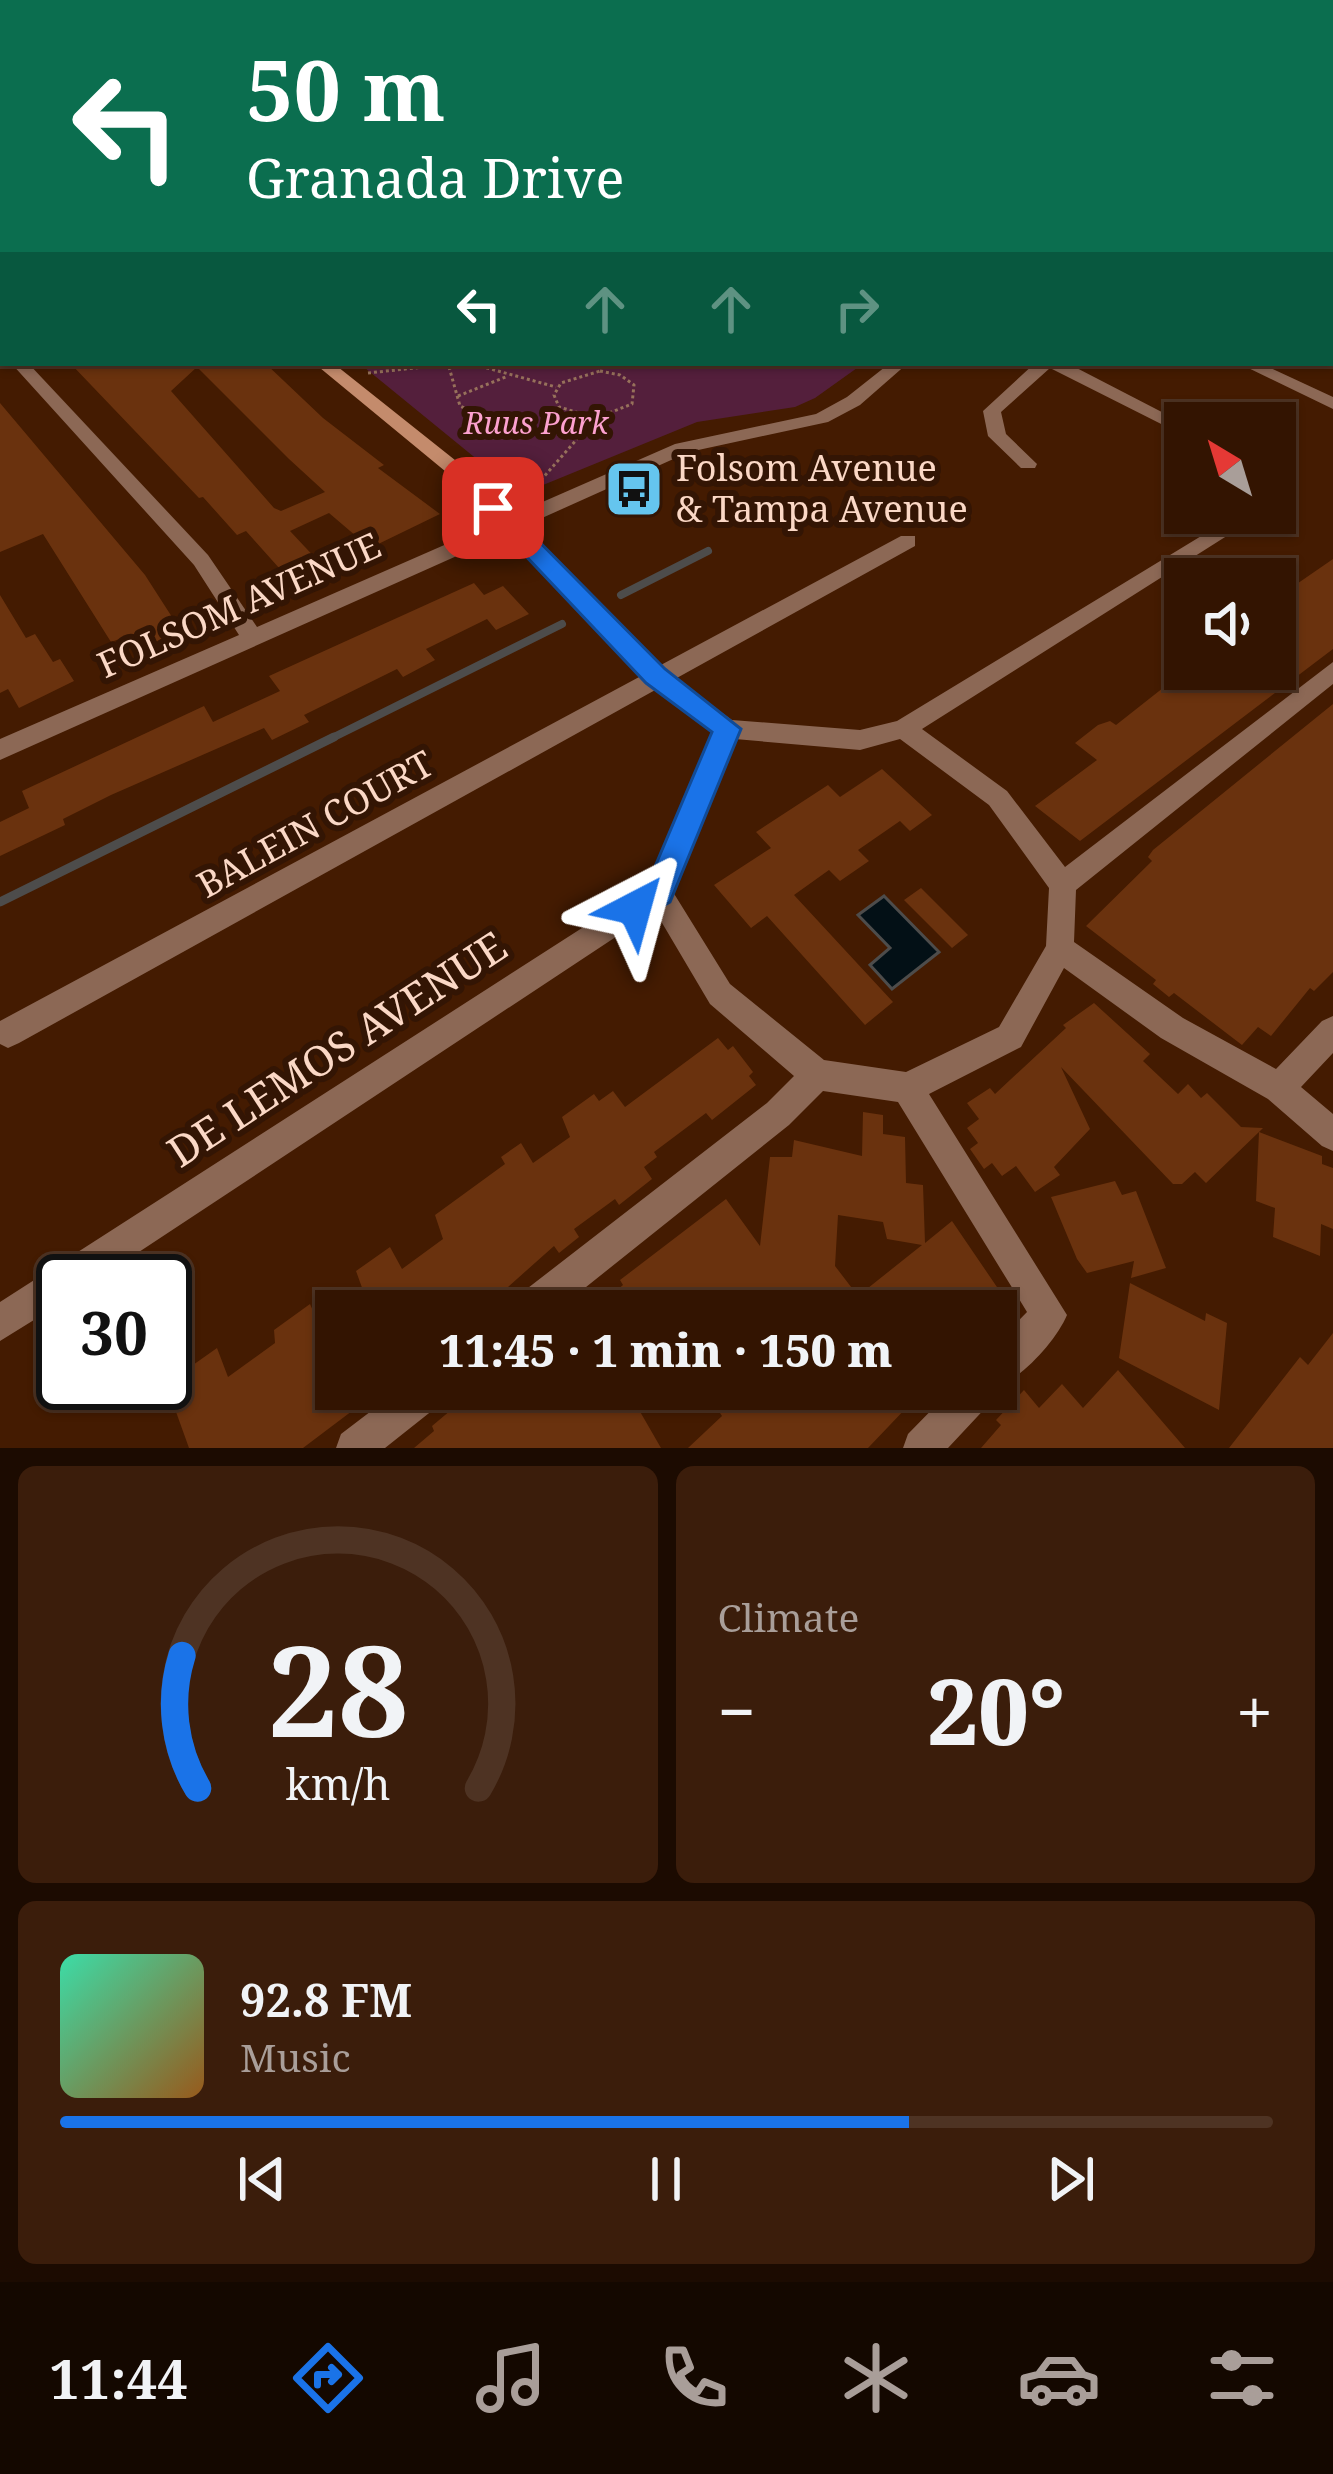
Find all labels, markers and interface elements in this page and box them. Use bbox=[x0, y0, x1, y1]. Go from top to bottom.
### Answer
text: 50 m bbox=[246, 31, 446, 146]
icon: left bbox=[48, 48, 204, 204]
text: Granada Drive bbox=[246, 140, 624, 214]
icon: left bbox=[446, 276, 512, 342]
icon: ahead bbox=[572, 276, 638, 342]
icon: ahead bbox=[698, 276, 764, 342]
icon: right bbox=[824, 276, 890, 342]
park label: Ruus Park bbox=[463, 402, 609, 443]
north arrow bbox=[1164, 402, 1296, 534]
map controls bbox=[1164, 402, 1296, 690]
place label: Folsom Avenue & Tampa Avenue bbox=[676, 443, 968, 533]
pin bbox=[442, 457, 544, 559]
bus stop icon: Folsom Avenue & Tampa Avenue bbox=[603, 458, 665, 520]
icon: arrive bbox=[460, 475, 526, 541]
street label: FOLSOM AVENUE bbox=[90, 520, 388, 689]
button: sound bbox=[1164, 558, 1296, 690]
street label: BALEIN COURT bbox=[188, 738, 442, 909]
position arrow bbox=[572, 845, 698, 971]
street label: DE LEMOS AVENUE bbox=[156, 917, 517, 1179]
speed limit sign: 30 bbox=[36, 1254, 192, 1410]
text: 11:45 · 1 min · 150 m bbox=[439, 1319, 893, 1380]
text: Climate bbox=[718, 1590, 859, 1643]
text: 28 bbox=[267, 1604, 408, 1774]
text: 20° bbox=[927, 1649, 1065, 1771]
text: − bbox=[718, 1665, 756, 1755]
text: + bbox=[1236, 1665, 1273, 1755]
text: km/h bbox=[285, 1753, 390, 1812]
text: 92.8 FM bbox=[240, 1969, 412, 2030]
text: Music bbox=[240, 2030, 351, 2083]
icon: previous bbox=[229, 2146, 295, 2212]
icon: pause bbox=[633, 2146, 699, 2212]
icon: next bbox=[1038, 2146, 1104, 2212]
icon: directions bbox=[286, 2336, 370, 2420]
icon: music bbox=[469, 2336, 553, 2420]
icon: phone bbox=[652, 2336, 736, 2420]
icon: climate bbox=[834, 2336, 918, 2420]
icon: car bbox=[1017, 2336, 1101, 2420]
icon: filters bbox=[1200, 2336, 1284, 2420]
text: 11:44 bbox=[49, 2341, 188, 2415]

